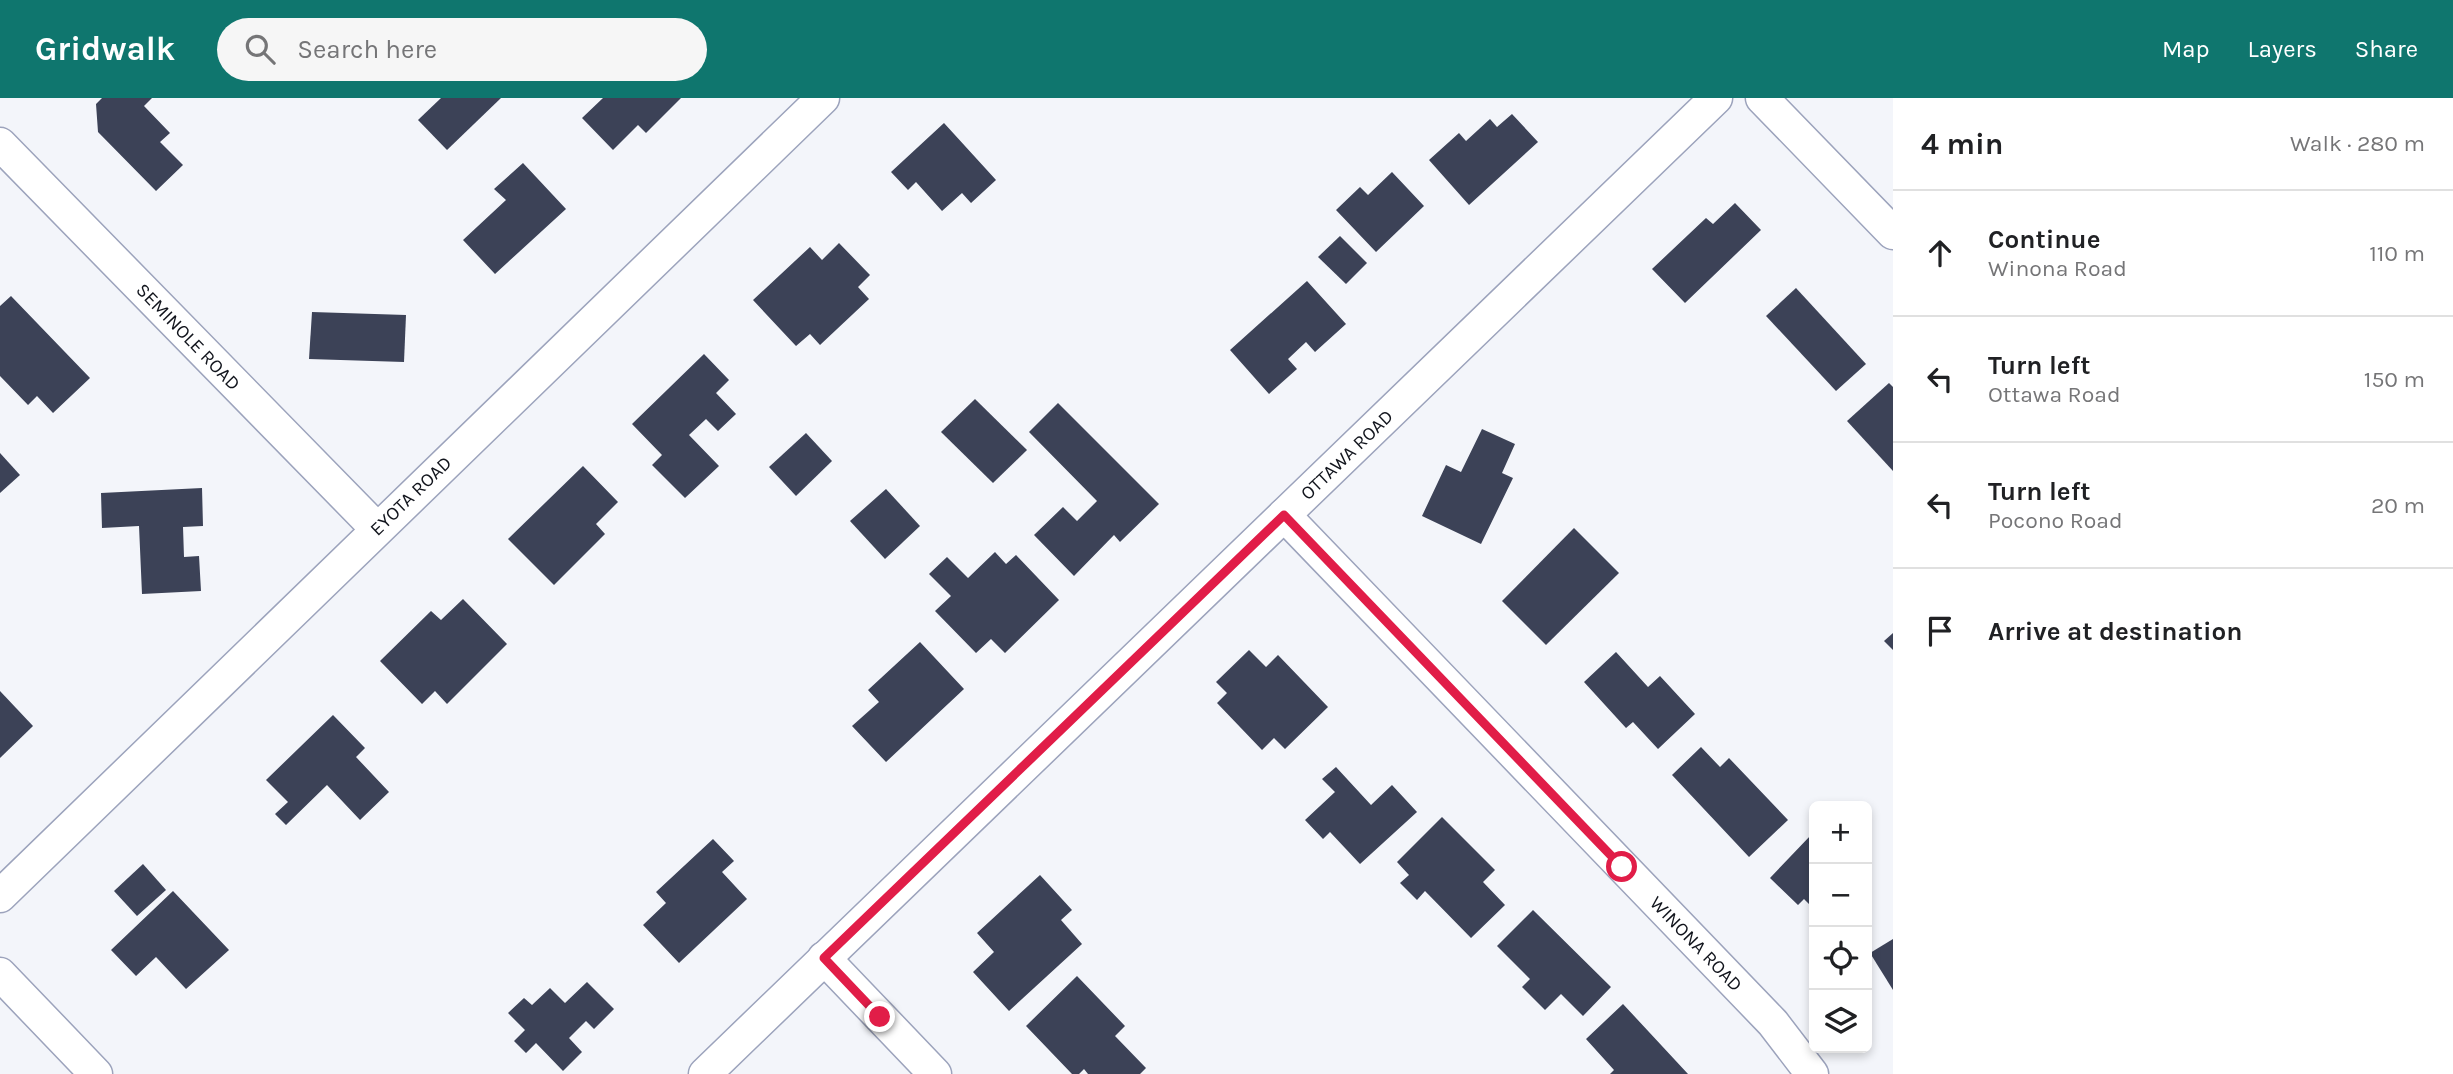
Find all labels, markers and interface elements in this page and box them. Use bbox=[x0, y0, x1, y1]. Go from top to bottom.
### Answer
search box bbox=[217, 18, 707, 81]
text: Gridwalk bbox=[35, 30, 175, 68]
icon: search bbox=[241, 30, 279, 68]
text: Search here bbox=[297, 34, 437, 65]
text: Map bbox=[2162, 35, 2210, 63]
text: Layers bbox=[2248, 35, 2317, 63]
text: Share bbox=[2355, 35, 2418, 63]
text: 4 min bbox=[1921, 126, 2003, 162]
text: Walk · 280 m bbox=[2290, 130, 2425, 157]
text: Continue bbox=[1988, 224, 2100, 255]
icon: ahead bbox=[1921, 234, 1959, 272]
text: 110 m bbox=[2369, 240, 2425, 267]
text: Winona Road bbox=[1988, 255, 2127, 282]
street label: SEMINOLE ROAD bbox=[131, 279, 245, 395]
text: Turn left bbox=[1988, 350, 2090, 381]
icon: left bbox=[1921, 360, 1959, 398]
text: 150 m bbox=[2364, 366, 2425, 393]
text: Ottawa Road bbox=[1988, 381, 2121, 408]
street label: OTTAWA ROAD bbox=[1296, 405, 1398, 505]
street label: EYOTA ROAD bbox=[366, 452, 456, 540]
text: Turn left bbox=[1988, 476, 2090, 507]
icon: left bbox=[1921, 486, 1959, 524]
text: 20 m bbox=[2371, 492, 2425, 519]
text: Pocono Road bbox=[1988, 507, 2123, 534]
icon: arrive bbox=[1921, 612, 1959, 650]
text: Arrive at destination bbox=[1988, 616, 2242, 647]
map controls bbox=[1809, 801, 1872, 1053]
button: + bbox=[1809, 801, 1872, 864]
route start bbox=[1606, 851, 1637, 882]
button: − bbox=[1809, 864, 1872, 927]
street label: WINONA ROAD bbox=[1645, 892, 1747, 996]
button: locate bbox=[1809, 927, 1872, 990]
button: layers bbox=[1809, 990, 1872, 1053]
route end bbox=[864, 1001, 895, 1032]

